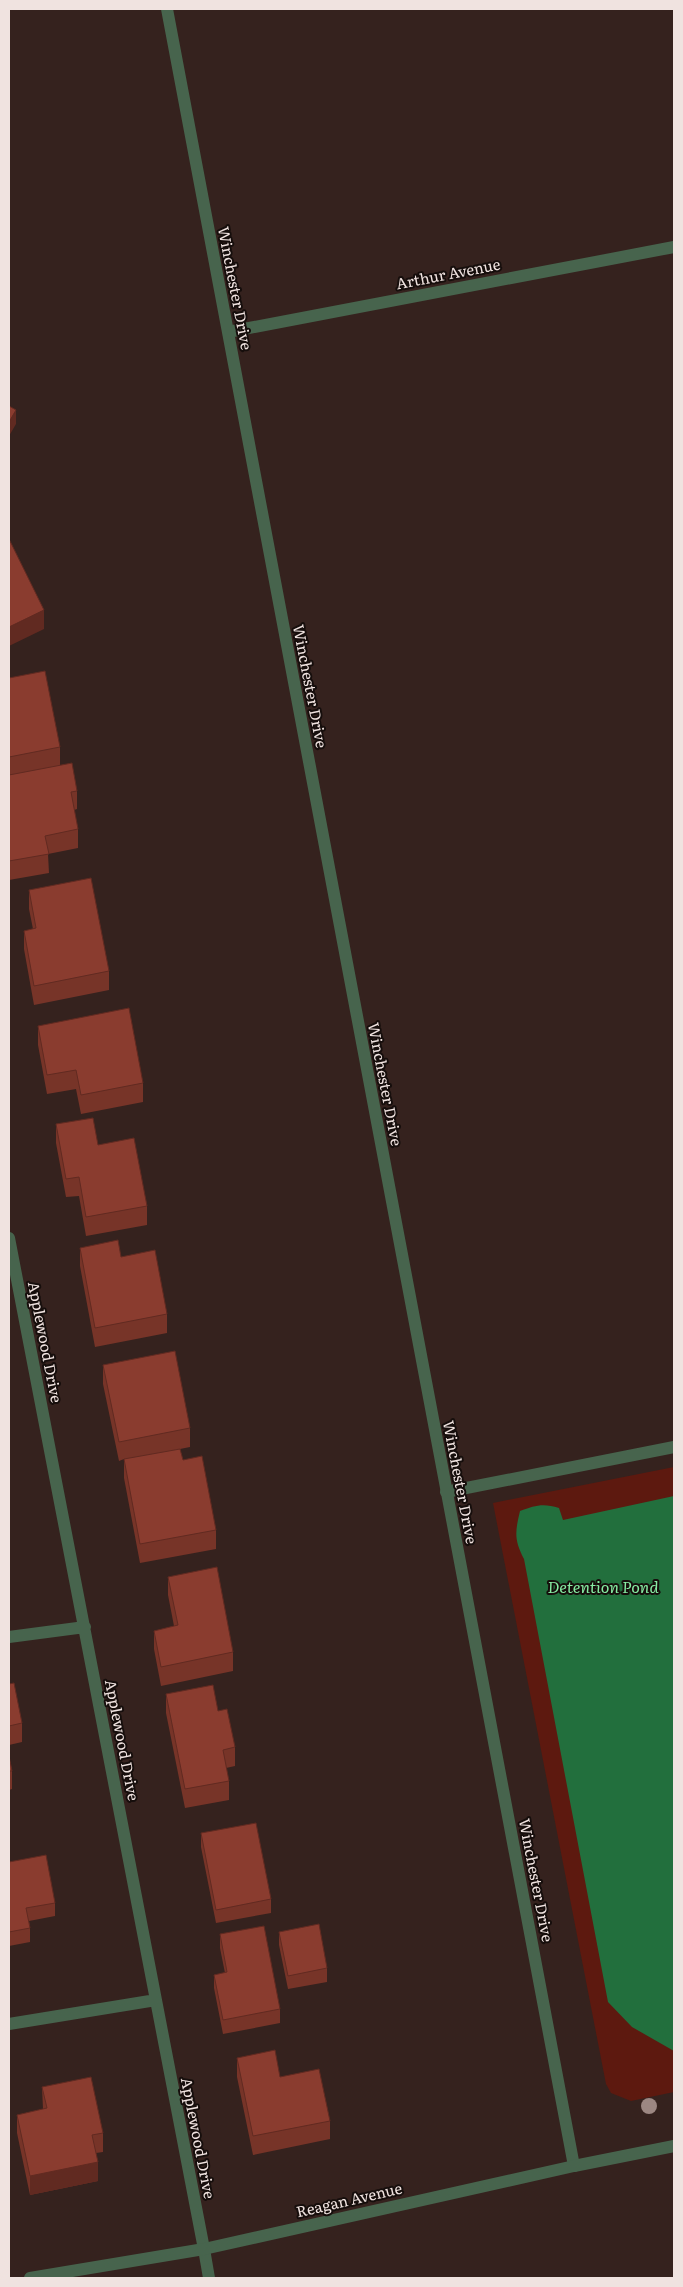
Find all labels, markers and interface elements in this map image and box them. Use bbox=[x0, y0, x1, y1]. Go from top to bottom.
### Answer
street label: Winchester Drive bbox=[213, 224, 259, 352]
street label: Arthur Avenue bbox=[394, 252, 502, 294]
street label: Winchester Drive bbox=[288, 622, 334, 750]
street label: Winchester Drive bbox=[363, 1020, 409, 1148]
street label: Applewood Drive bbox=[23, 1279, 69, 1405]
street label: Winchester Drive bbox=[438, 1418, 484, 1546]
water label: Detention Pond bbox=[547, 1574, 659, 1598]
street label: Applewood Drive bbox=[100, 1677, 146, 1803]
street label: Winchester Drive bbox=[514, 1816, 560, 1944]
street label: Applewood Drive bbox=[176, 2075, 222, 2201]
street label: Reagan Avenue bbox=[294, 2176, 404, 2222]

